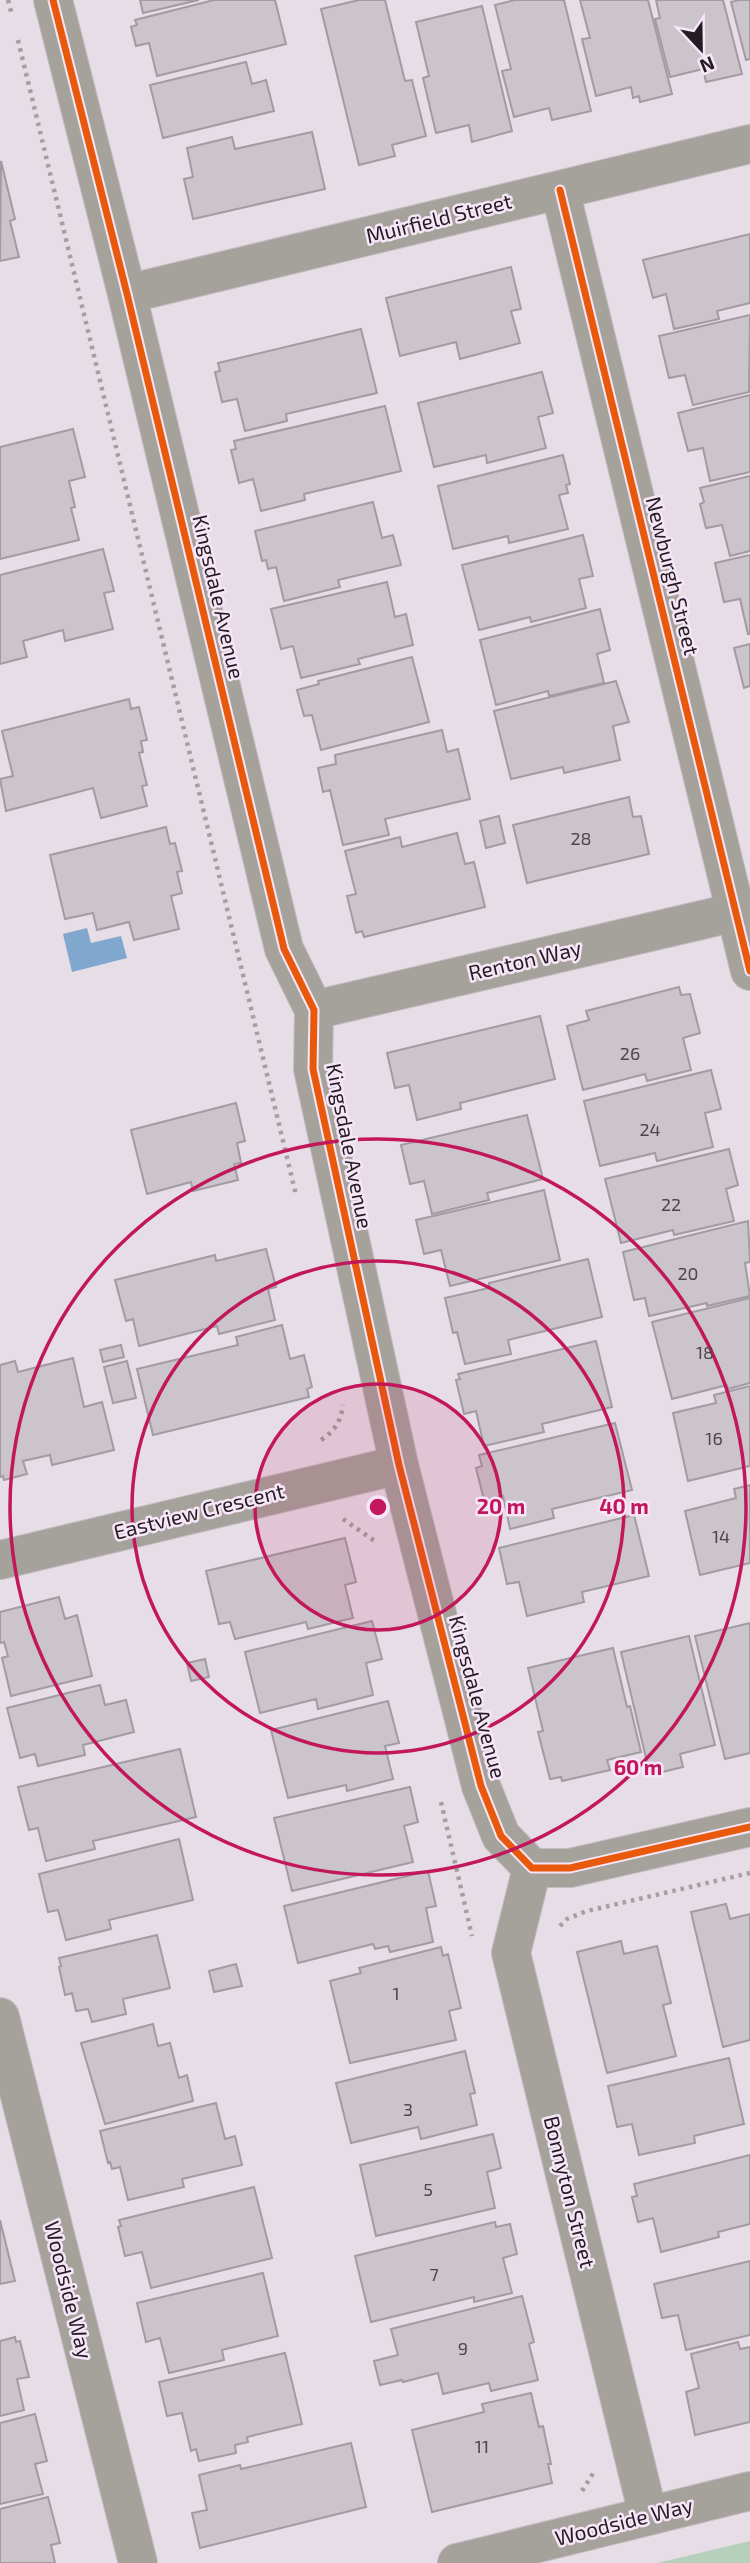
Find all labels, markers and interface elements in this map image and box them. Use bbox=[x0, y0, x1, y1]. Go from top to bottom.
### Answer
north arrow bbox=[666, 14, 736, 84]
text: N bbox=[697, 52, 718, 78]
street label: Muirfield Street bbox=[363, 187, 514, 248]
street label: Newburgh Street bbox=[642, 494, 705, 658]
street label: Kingsdale Avenue bbox=[188, 512, 251, 681]
house number: 28 bbox=[570, 827, 592, 849]
street label: Renton Way bbox=[466, 934, 584, 985]
house number: 26 bbox=[620, 1042, 640, 1064]
street label: Kingsdale Avenue bbox=[322, 1061, 379, 1230]
house number: 24 bbox=[639, 1118, 661, 1140]
house number: 22 bbox=[661, 1193, 681, 1215]
house number: 20 bbox=[678, 1262, 698, 1284]
house number: 18 bbox=[696, 1341, 714, 1363]
house number: 16 bbox=[705, 1427, 723, 1449]
street label: Eastview Crescent bbox=[111, 1477, 286, 1544]
text: 20 m bbox=[477, 1493, 525, 1518]
text: 40 m bbox=[599, 1493, 649, 1518]
centre of rings bbox=[366, 1495, 390, 1519]
house number: 14 bbox=[712, 1525, 730, 1547]
street label: Kingsdale Avenue bbox=[445, 1612, 512, 1781]
text: 60 m bbox=[614, 1754, 662, 1779]
house number: 1 bbox=[392, 1982, 400, 2004]
house number: 3 bbox=[403, 2098, 413, 2120]
street label: Bonnyton Street bbox=[540, 2113, 601, 2270]
house number: 5 bbox=[423, 2178, 433, 2200]
street label: Woodside Way bbox=[40, 2218, 99, 2361]
house number: 7 bbox=[429, 2263, 439, 2285]
house number: 9 bbox=[458, 2337, 468, 2359]
house number: 11 bbox=[475, 2435, 489, 2457]
street label: Woodside Way bbox=[552, 2491, 695, 2550]

